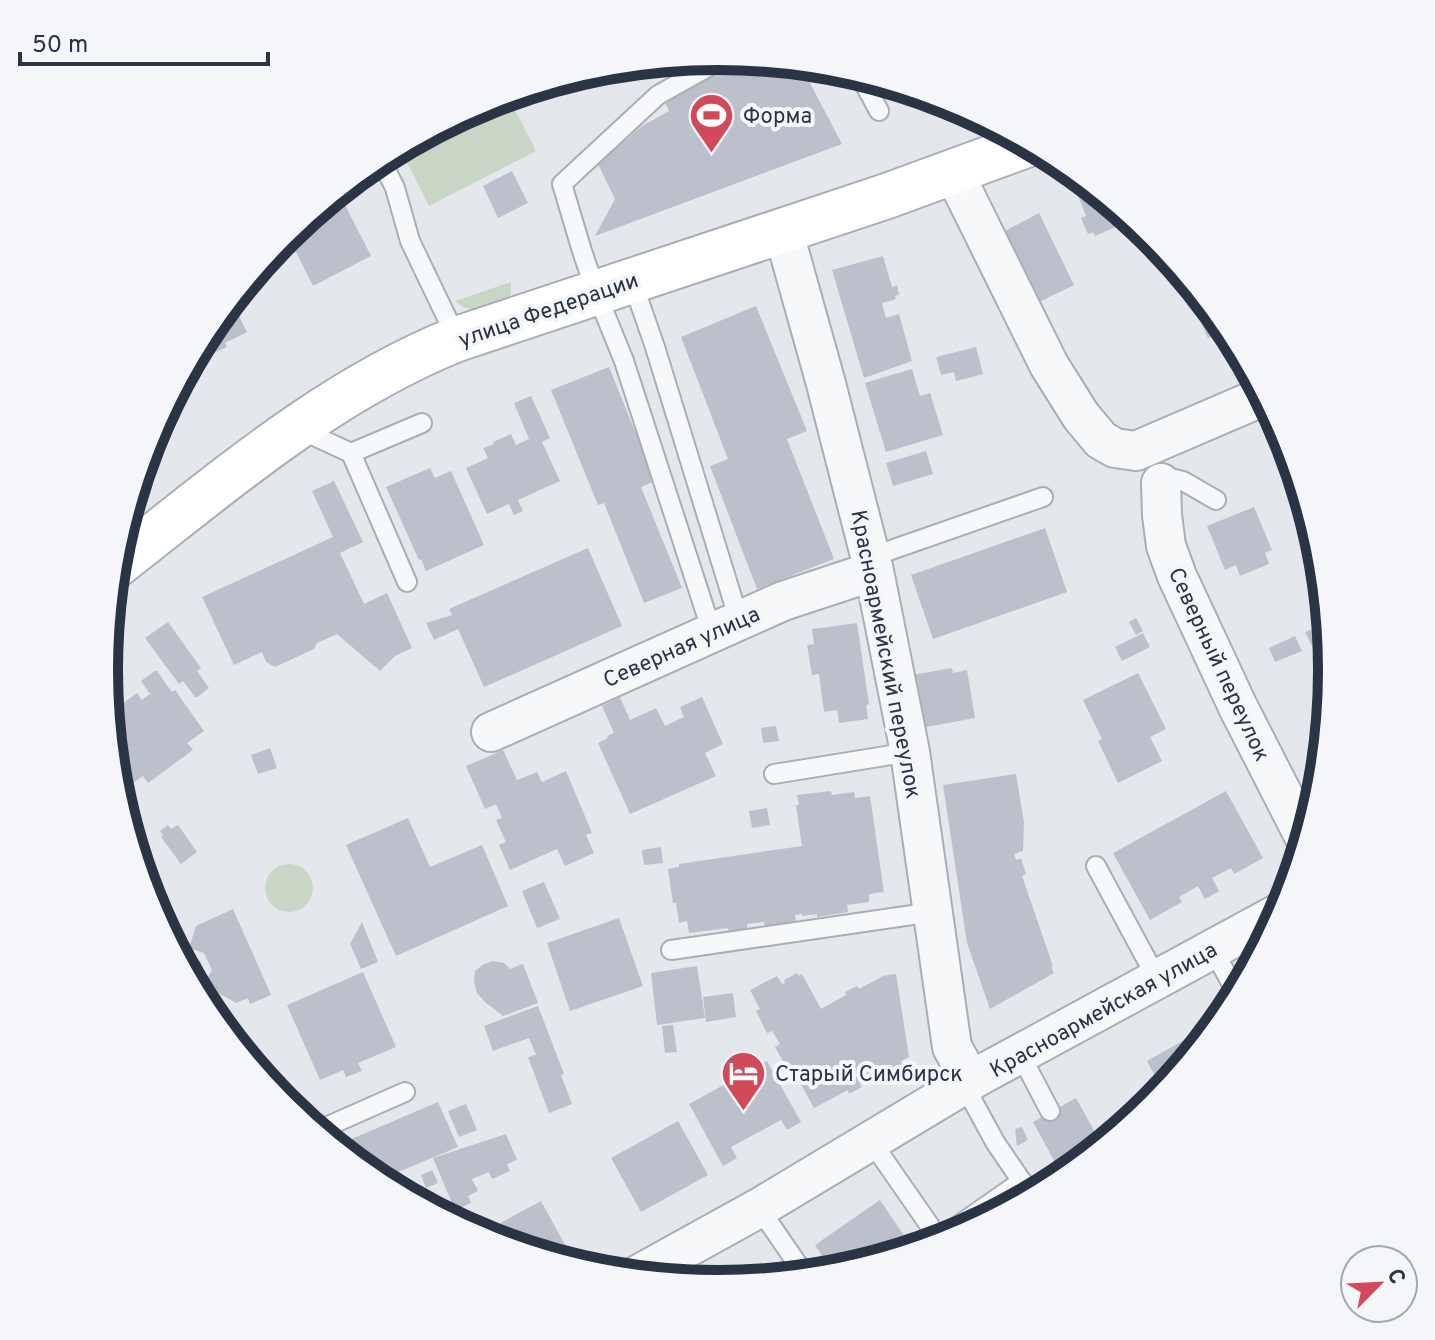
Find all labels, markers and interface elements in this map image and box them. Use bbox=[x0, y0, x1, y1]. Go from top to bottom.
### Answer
scale bar bbox=[20, 16, 268, 66]
text: 50 m bbox=[32, 31, 88, 61]
sports icon: Форма bbox=[688, 91, 736, 154]
place label: Форма bbox=[743, 104, 812, 131]
street label: улица Федерации bbox=[455, 268, 642, 355]
street label: Красноармейский переулок bbox=[843, 508, 926, 801]
street label: Северный переулок bbox=[1161, 564, 1275, 766]
street label: Северная улица bbox=[599, 602, 765, 695]
street label: Красноармейская улица bbox=[986, 937, 1223, 1085]
hotel icon: Старый Симбирск bbox=[720, 1049, 768, 1112]
place label: Старый Симбирск bbox=[775, 1062, 963, 1089]
north arrow bbox=[1339, 1244, 1419, 1324]
text: С bbox=[1380, 1265, 1410, 1289]

